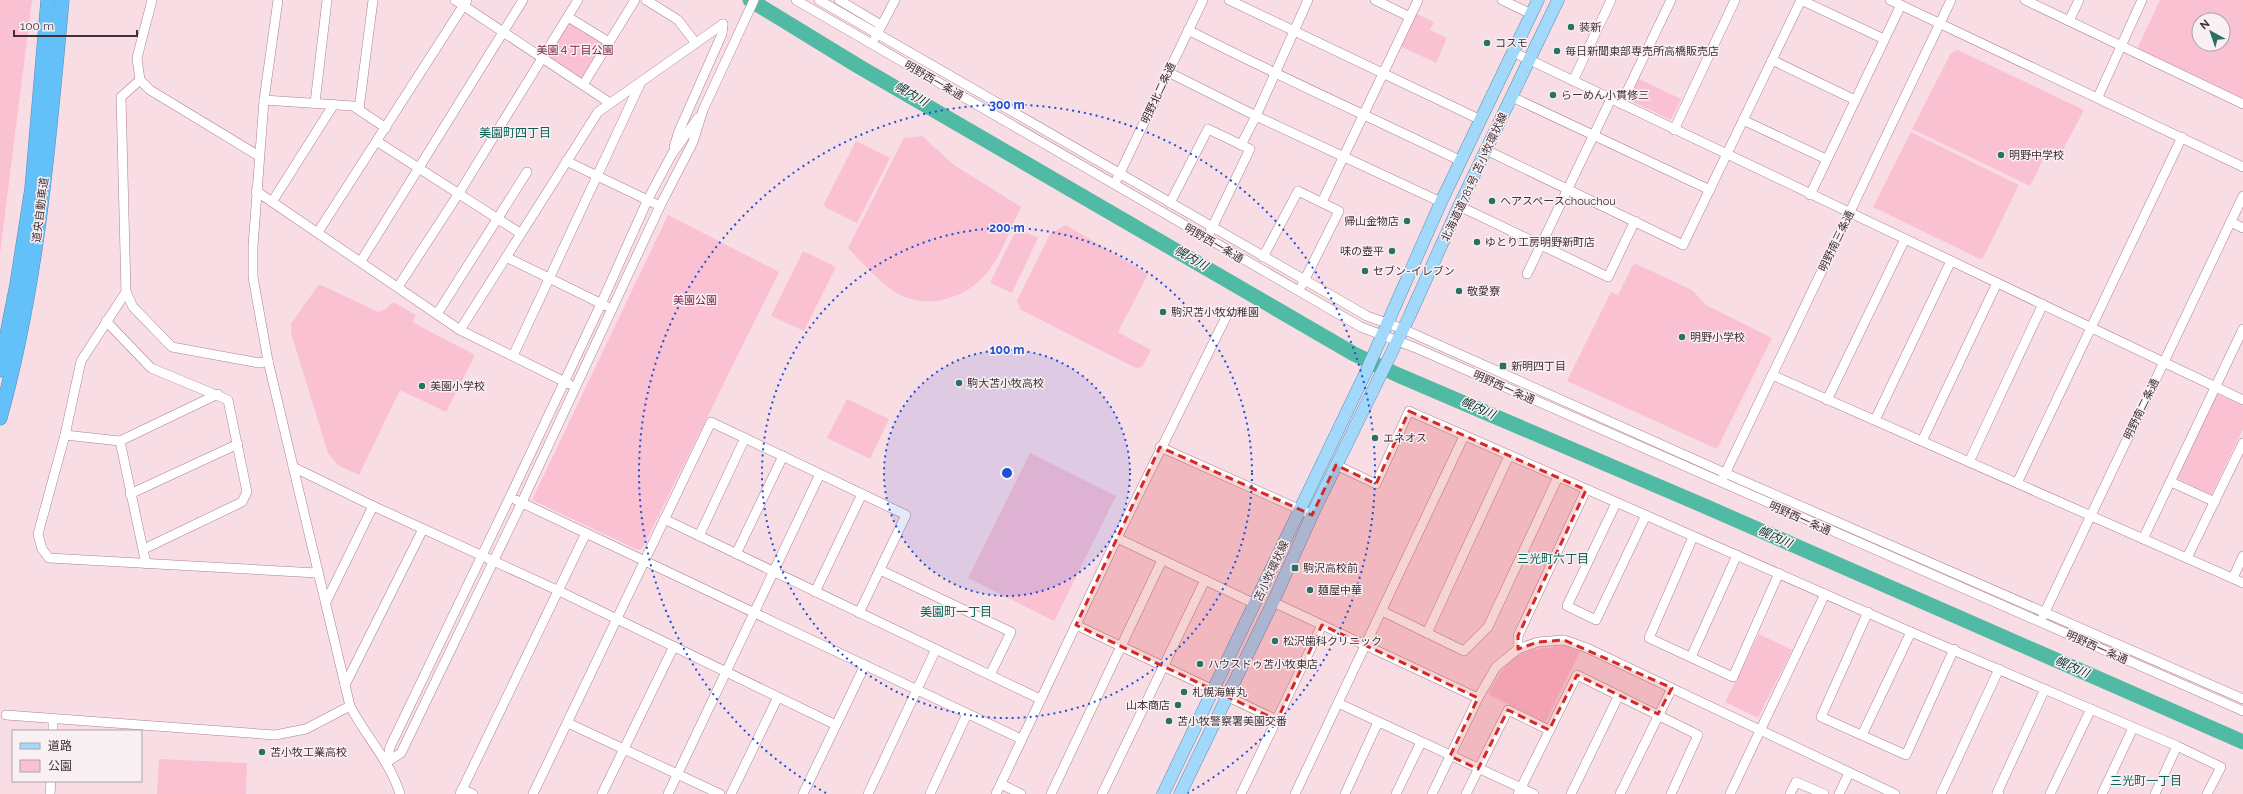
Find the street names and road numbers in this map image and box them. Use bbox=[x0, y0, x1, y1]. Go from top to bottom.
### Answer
street label: 明野西一条通 bbox=[902, 58, 966, 103]
street label: 明野北二条通 bbox=[1139, 61, 1178, 126]
street label: 北海道道781号 苫小牧環状線 bbox=[1439, 111, 1510, 244]
street label: 道央自動車道 bbox=[30, 177, 51, 244]
street label: 明野南三条通 bbox=[1816, 209, 1857, 274]
street label: 明野西一条通 bbox=[1182, 221, 1246, 266]
street label: 明野西一条通 bbox=[1471, 368, 1537, 407]
street label: 明野南二条通 bbox=[2121, 377, 2162, 442]
street label: 明野西一条通 bbox=[1767, 499, 1833, 538]
street label: 苫小牧環状線 bbox=[1252, 539, 1291, 604]
street label: 明野西一条通 bbox=[2064, 628, 2130, 667]

